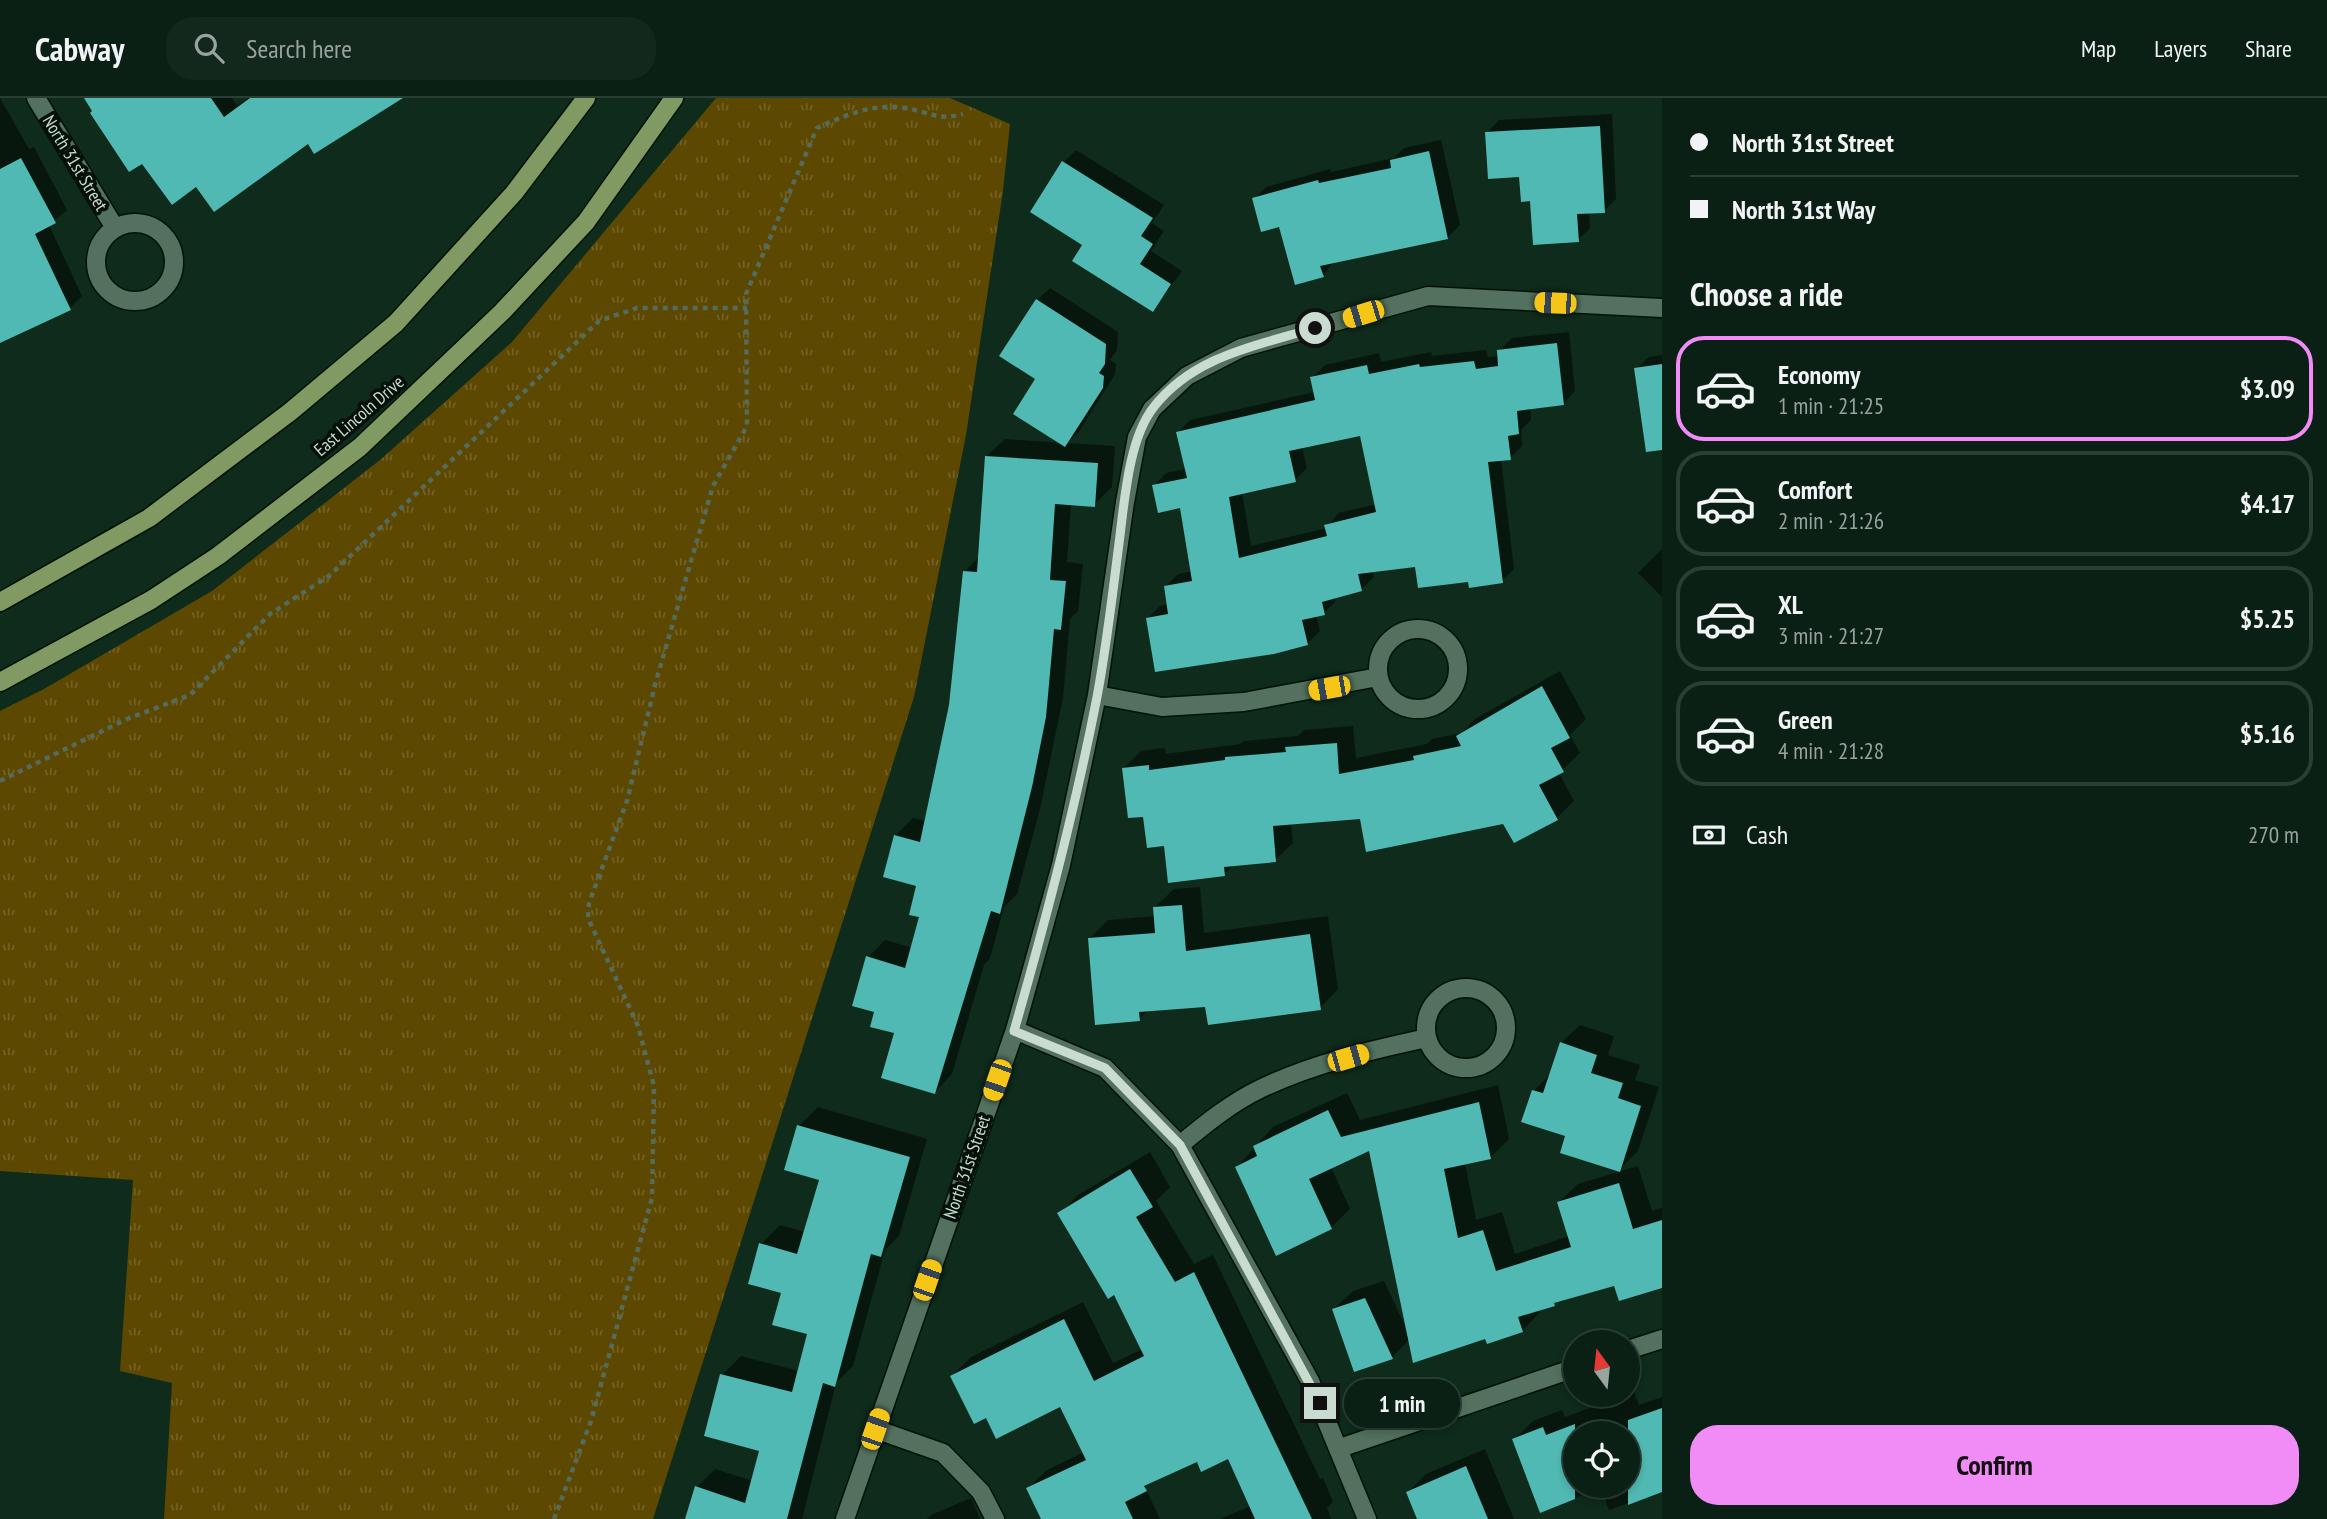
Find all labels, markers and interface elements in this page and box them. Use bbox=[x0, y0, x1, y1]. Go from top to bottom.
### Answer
search box bbox=[166, 17, 656, 80]
text: Cabway bbox=[35, 27, 124, 70]
icon: search bbox=[190, 29, 228, 67]
text: Search here bbox=[246, 32, 352, 65]
text: Map bbox=[2081, 33, 2116, 64]
text: Layers bbox=[2154, 33, 2207, 64]
text: Share bbox=[2245, 33, 2292, 64]
street label: North 31st Street bbox=[38, 111, 113, 215]
text: North 31st Street bbox=[1732, 126, 1894, 159]
text: North 31st Way bbox=[1732, 193, 1875, 226]
text: Choose a ride bbox=[1690, 273, 1843, 315]
car bbox=[1534, 292, 1577, 314]
car bbox=[1340, 298, 1387, 330]
route start bbox=[1299, 312, 1331, 344]
icon: car bbox=[1694, 357, 1757, 420]
text: Economy bbox=[1778, 358, 1860, 391]
street label: East Lincoln Drive bbox=[309, 370, 408, 461]
text: $3.09 bbox=[2240, 372, 2295, 405]
text: 1 min · 21:25 bbox=[1778, 391, 1884, 420]
icon: car bbox=[1694, 472, 1757, 535]
text: Comfort bbox=[1778, 473, 1852, 506]
text: $4.17 bbox=[2240, 487, 2295, 520]
text: 2 min · 21:26 bbox=[1778, 506, 1884, 535]
icon: car bbox=[1694, 587, 1757, 650]
text: XL bbox=[1778, 588, 1803, 621]
text: $5.25 bbox=[2240, 602, 2295, 635]
text: 3 min · 21:27 bbox=[1778, 621, 1884, 650]
car bbox=[1307, 674, 1352, 702]
icon: car bbox=[1694, 702, 1757, 765]
text: Green bbox=[1778, 703, 1833, 736]
text: $5.16 bbox=[2240, 717, 2295, 750]
text: 4 min · 21:28 bbox=[1778, 736, 1884, 765]
icon: cash bbox=[1690, 816, 1728, 854]
text: Cash bbox=[1746, 818, 1788, 851]
text: 270 m bbox=[2248, 820, 2299, 849]
car bbox=[1325, 1042, 1372, 1074]
car bbox=[981, 1057, 1014, 1103]
street label: North 31st Street bbox=[938, 1112, 995, 1222]
car bbox=[911, 1257, 944, 1303]
north arrow bbox=[1563, 1330, 1640, 1407]
map controls bbox=[1563, 1330, 1640, 1498]
callout: 1 min bbox=[1344, 1378, 1460, 1428]
route end bbox=[1304, 1387, 1336, 1419]
text: 1 min bbox=[1379, 1389, 1425, 1418]
car bbox=[859, 1406, 892, 1452]
button: locate bbox=[1563, 1421, 1640, 1498]
button: Confirm bbox=[1690, 1425, 2299, 1505]

